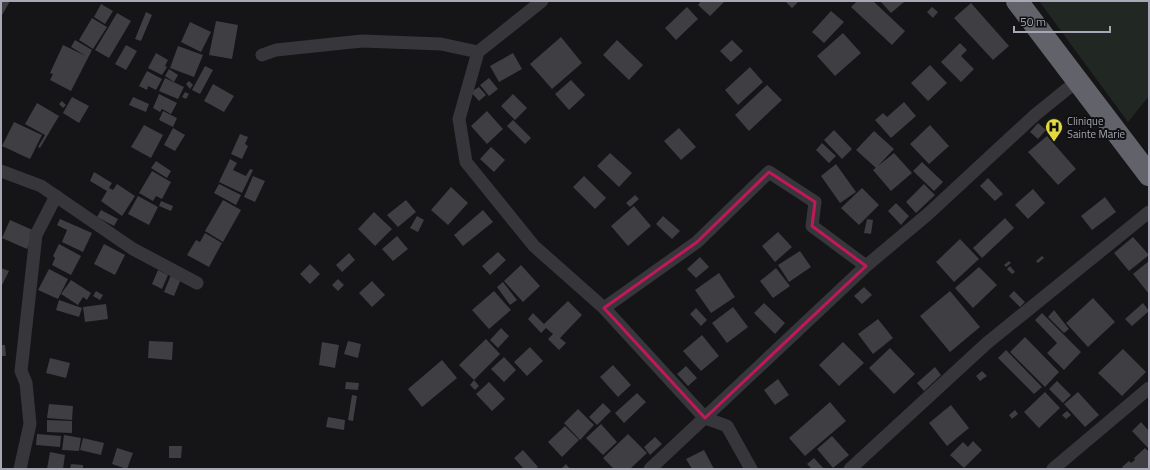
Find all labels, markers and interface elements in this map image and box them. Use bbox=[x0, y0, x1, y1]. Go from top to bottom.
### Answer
scale bar bbox=[1014, 8, 1110, 34]
text: 50 m bbox=[1020, 12, 1046, 31]
place label: Clinique Sainte Marie bbox=[1067, 113, 1126, 142]
hospital icon: Clinique Sainte Marie bbox=[1044, 117, 1064, 142]

